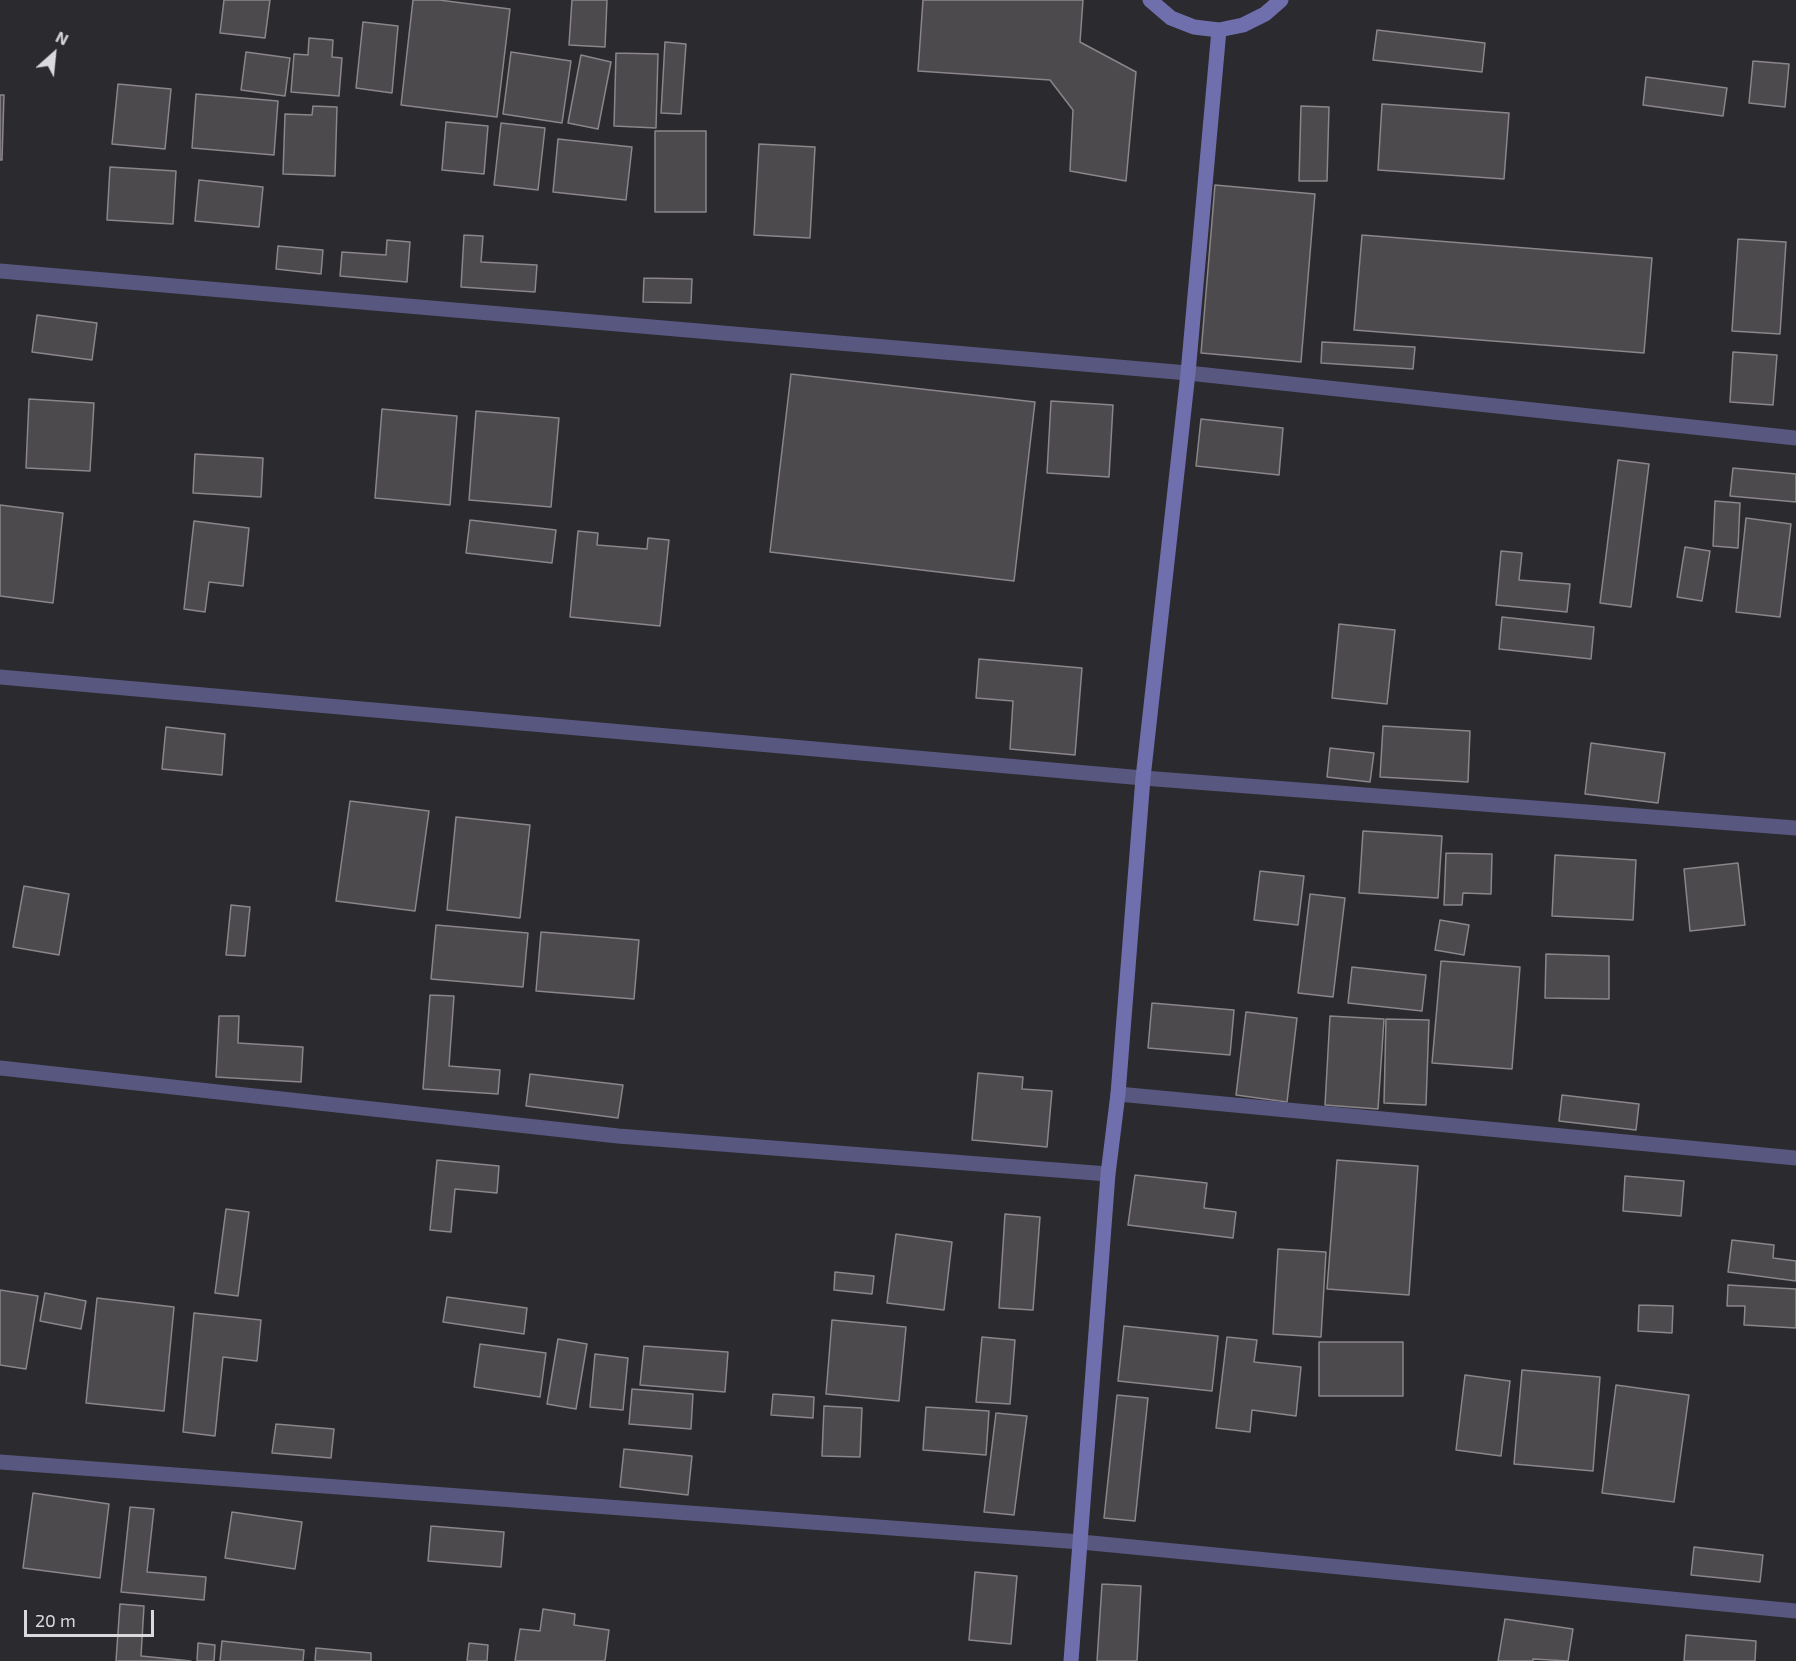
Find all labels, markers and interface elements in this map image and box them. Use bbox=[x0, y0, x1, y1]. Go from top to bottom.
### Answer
north arrow bbox=[24, 24, 84, 84]
text: N bbox=[53, 26, 72, 49]
scale bar bbox=[27, 1598, 158, 1636]
text: 20 m bbox=[35, 1609, 76, 1631]

